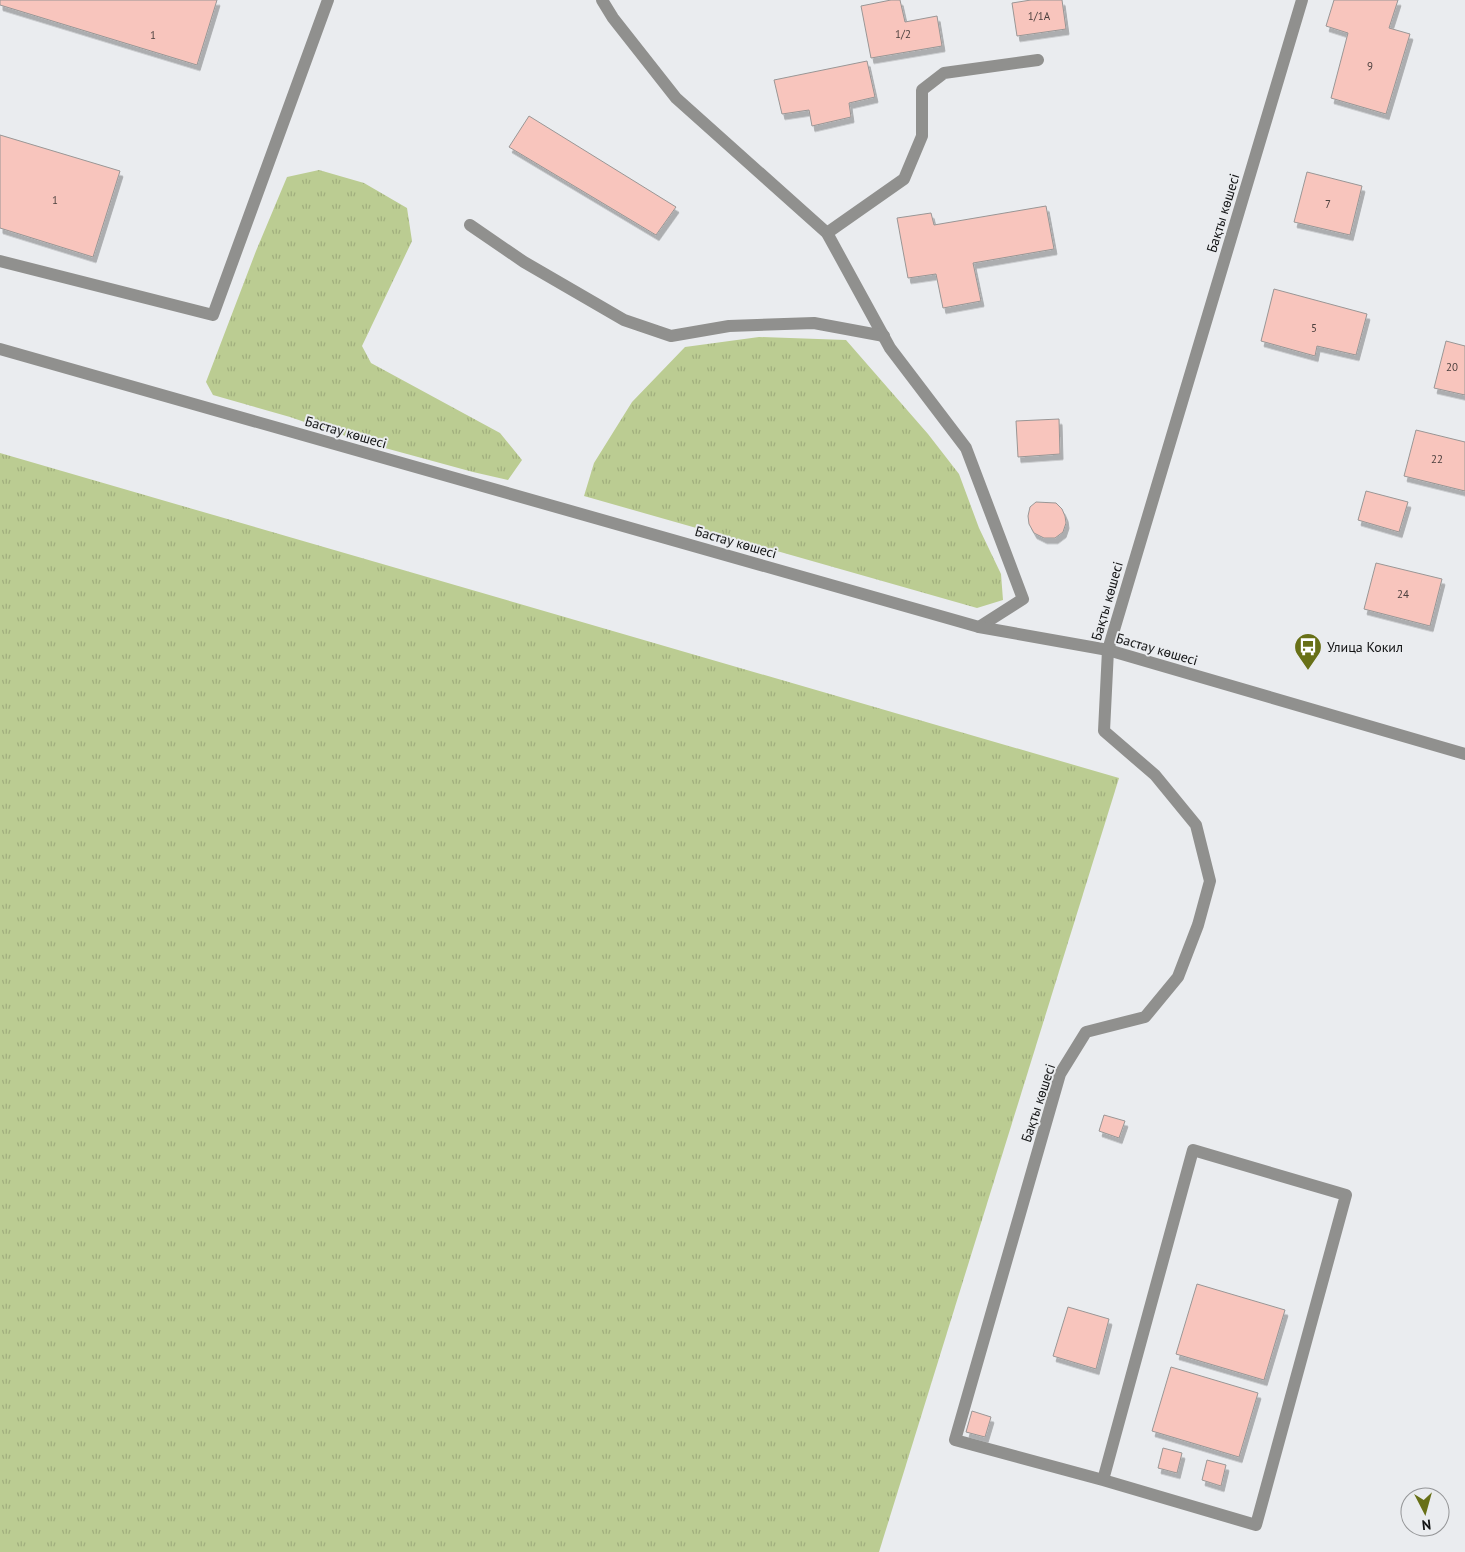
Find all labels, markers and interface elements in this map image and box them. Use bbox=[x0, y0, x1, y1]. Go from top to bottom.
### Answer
house number: 1/1А bbox=[1028, 9, 1051, 23]
house number: 1/2 bbox=[895, 27, 911, 41]
house number: 1 bbox=[150, 28, 156, 42]
house number: 9 bbox=[1367, 59, 1373, 73]
street label: Бақты көшесі bbox=[1202, 171, 1244, 255]
house number: 1 bbox=[52, 193, 58, 207]
house number: 7 bbox=[1325, 197, 1331, 211]
house number: 5 bbox=[1311, 321, 1317, 335]
house number: 20 bbox=[1446, 360, 1458, 374]
street label: Бастау көшесі bbox=[303, 412, 389, 452]
house number: 22 bbox=[1431, 452, 1443, 466]
street label: Бастау көшесі bbox=[693, 522, 779, 562]
street label: Бақты көшесі bbox=[1087, 559, 1127, 643]
house number: 24 bbox=[1397, 587, 1409, 601]
street label: Бастау көшесі bbox=[1114, 629, 1200, 669]
bus stop icon: Улица Кокил bbox=[1293, 632, 1323, 671]
place label: Улица Кокил bbox=[1327, 638, 1403, 656]
street label: Бақты көшесі bbox=[1017, 1061, 1059, 1145]
north arrow bbox=[1400, 1487, 1450, 1537]
text: N bbox=[1421, 1515, 1432, 1534]

